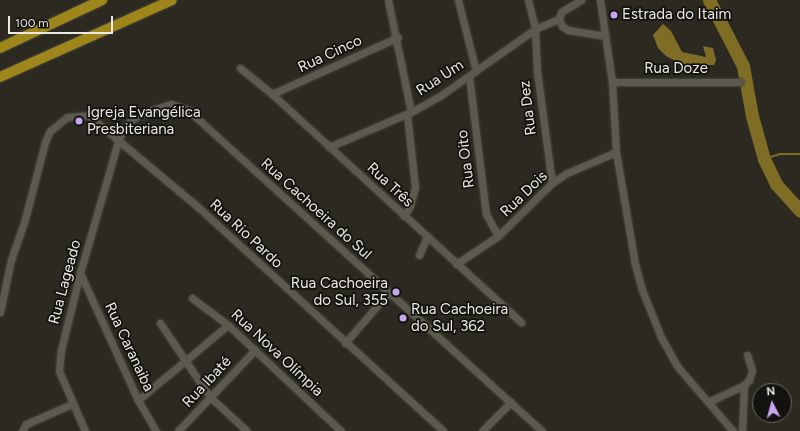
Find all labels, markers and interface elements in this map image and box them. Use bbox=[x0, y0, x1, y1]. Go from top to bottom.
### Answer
place label: Estrada do Itaim bbox=[622, 6, 731, 24]
scale bar bbox=[10, 8, 115, 34]
marker: Estrada do Itaim bbox=[609, 10, 619, 20]
text: 100 m bbox=[15, 16, 49, 30]
street label: Rua Cinco bbox=[295, 31, 365, 77]
street label: Rua Um bbox=[413, 56, 467, 100]
street label: Rua Doze bbox=[644, 60, 708, 78]
street label: Rua Dez bbox=[516, 80, 540, 136]
place label: Igreja Evangélica Presbiteriana bbox=[87, 103, 201, 138]
marker: Igreja Evangélica Presbiteriana bbox=[74, 116, 84, 126]
street label: Rua Oito bbox=[453, 129, 479, 189]
street label: Rua Cachoeira do Sul bbox=[257, 154, 375, 264]
street label: Rua Três bbox=[363, 159, 417, 211]
street label: Rua Dois bbox=[497, 167, 551, 221]
street label: Rua Rio Pardo bbox=[206, 196, 286, 272]
street label: Rua Lageado bbox=[45, 238, 85, 326]
place label: Rua Cachoeira do Sul, 355 bbox=[291, 274, 388, 309]
marker: Rua Cachoeira do Sul, 355 bbox=[391, 287, 401, 297]
street label: Rua Caranaiba bbox=[101, 300, 157, 394]
place label: Rua Cachoeira do Sul, 362 bbox=[411, 300, 508, 335]
street label: Rua Nova Olímpia bbox=[227, 306, 327, 400]
marker: Rua Cachoeira do Sul, 362 bbox=[398, 313, 408, 323]
street label: Rua Ibaté bbox=[179, 353, 235, 411]
north arrow bbox=[752, 383, 792, 423]
text: N bbox=[766, 385, 776, 398]

